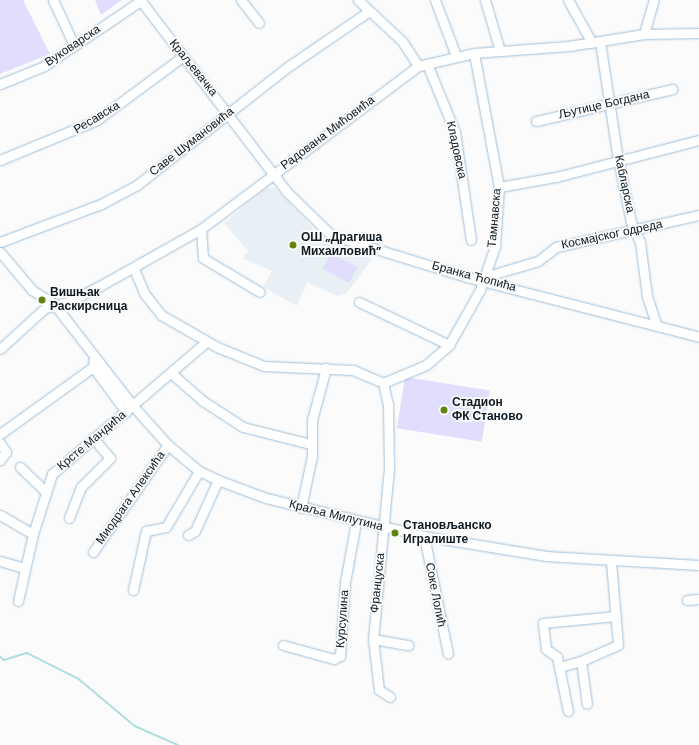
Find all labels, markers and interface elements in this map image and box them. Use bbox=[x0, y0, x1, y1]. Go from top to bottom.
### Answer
street label: Вуковарска bbox=[43, 22, 103, 70]
street label: Краљевачка bbox=[166, 37, 220, 99]
street label: Љутице Богдана bbox=[557, 88, 651, 122]
street label: Радована Мићовића bbox=[278, 93, 378, 173]
street label: Ресавска bbox=[71, 99, 123, 137]
street label: Саве Шумановића bbox=[147, 105, 237, 179]
street label: Кладовска bbox=[443, 120, 469, 180]
street label: Кабларска bbox=[611, 154, 637, 214]
street label: Тамнавска bbox=[485, 188, 505, 248]
street label: Космајског одреда bbox=[560, 217, 664, 253]
place label: ОШ „Драгиша Михаиловић” bbox=[301, 231, 382, 259]
marker: ОШ „Драгиша Михаиловић” bbox=[288, 240, 298, 250]
street label: Бранка Ћопића bbox=[430, 259, 518, 295]
place label: Вишњак Раскирсница bbox=[50, 286, 127, 314]
marker: Вишњак Раскирсница bbox=[37, 295, 47, 305]
place label: Стадион ФК Станово bbox=[452, 396, 523, 424]
marker: Стадион ФК Станово bbox=[439, 405, 449, 415]
street label: Крсте Мандића bbox=[55, 408, 129, 474]
street label: Миодрага Алексића bbox=[93, 449, 169, 547]
street label: Краља Милутина bbox=[288, 497, 384, 535]
place label: Становљанско Игралиште bbox=[403, 519, 492, 547]
marker: Становљанско Игралиште bbox=[390, 528, 400, 538]
street label: Француска bbox=[368, 552, 388, 614]
street label: Соке Лолић bbox=[422, 562, 448, 628]
street label: Курсулина bbox=[334, 589, 352, 649]

